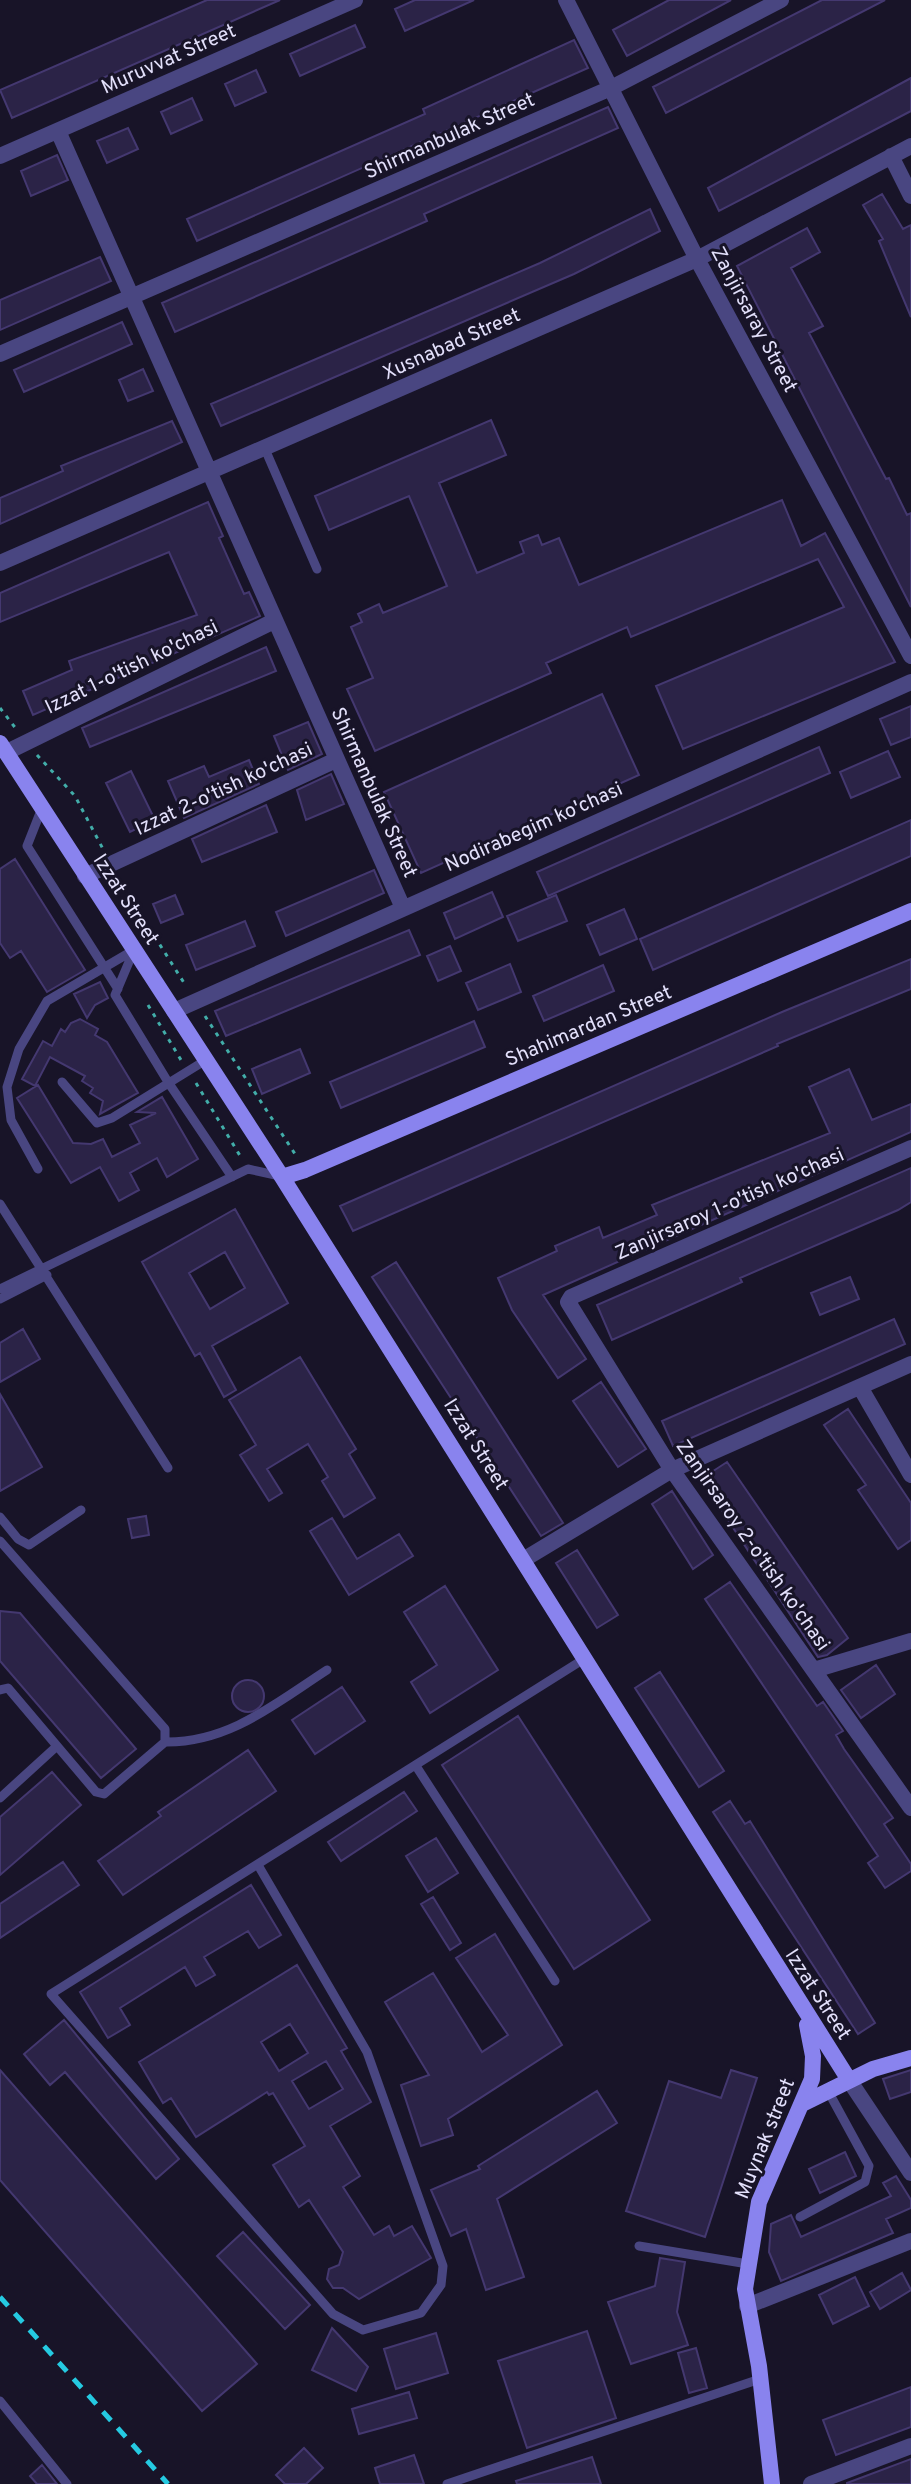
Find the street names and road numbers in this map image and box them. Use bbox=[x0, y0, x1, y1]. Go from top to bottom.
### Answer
street label: Muruvvat Street bbox=[98, 19, 240, 101]
street label: Shirmanbulak Street bbox=[361, 88, 539, 186]
street label: Zanjirsaray Street bbox=[704, 243, 802, 397]
street label: Xusnabad Street bbox=[379, 303, 525, 387]
street label: Izzat 1-o'tish ko'chasi bbox=[41, 615, 223, 721]
street label: Shirmanbulak Street bbox=[324, 704, 422, 882]
street label: Izzat 2-o'tish ko'chasi bbox=[131, 737, 317, 843]
street label: Nodirabegim ko'chasi bbox=[441, 777, 627, 879]
street label: Izzat Street bbox=[86, 850, 164, 950]
street label: Shahimardan Street bbox=[502, 980, 676, 1074]
street label: Zanjirsaroy 1-o'tish ko'chasi bbox=[611, 1143, 849, 1267]
street label: Izzat Street bbox=[437, 1394, 513, 1496]
street label: Zanjirsaroy 2-o'tish ko'chasi bbox=[669, 1435, 835, 1657]
street label: Izzat Street bbox=[778, 1945, 856, 2045]
street label: Muynak street bbox=[730, 2075, 802, 2203]

